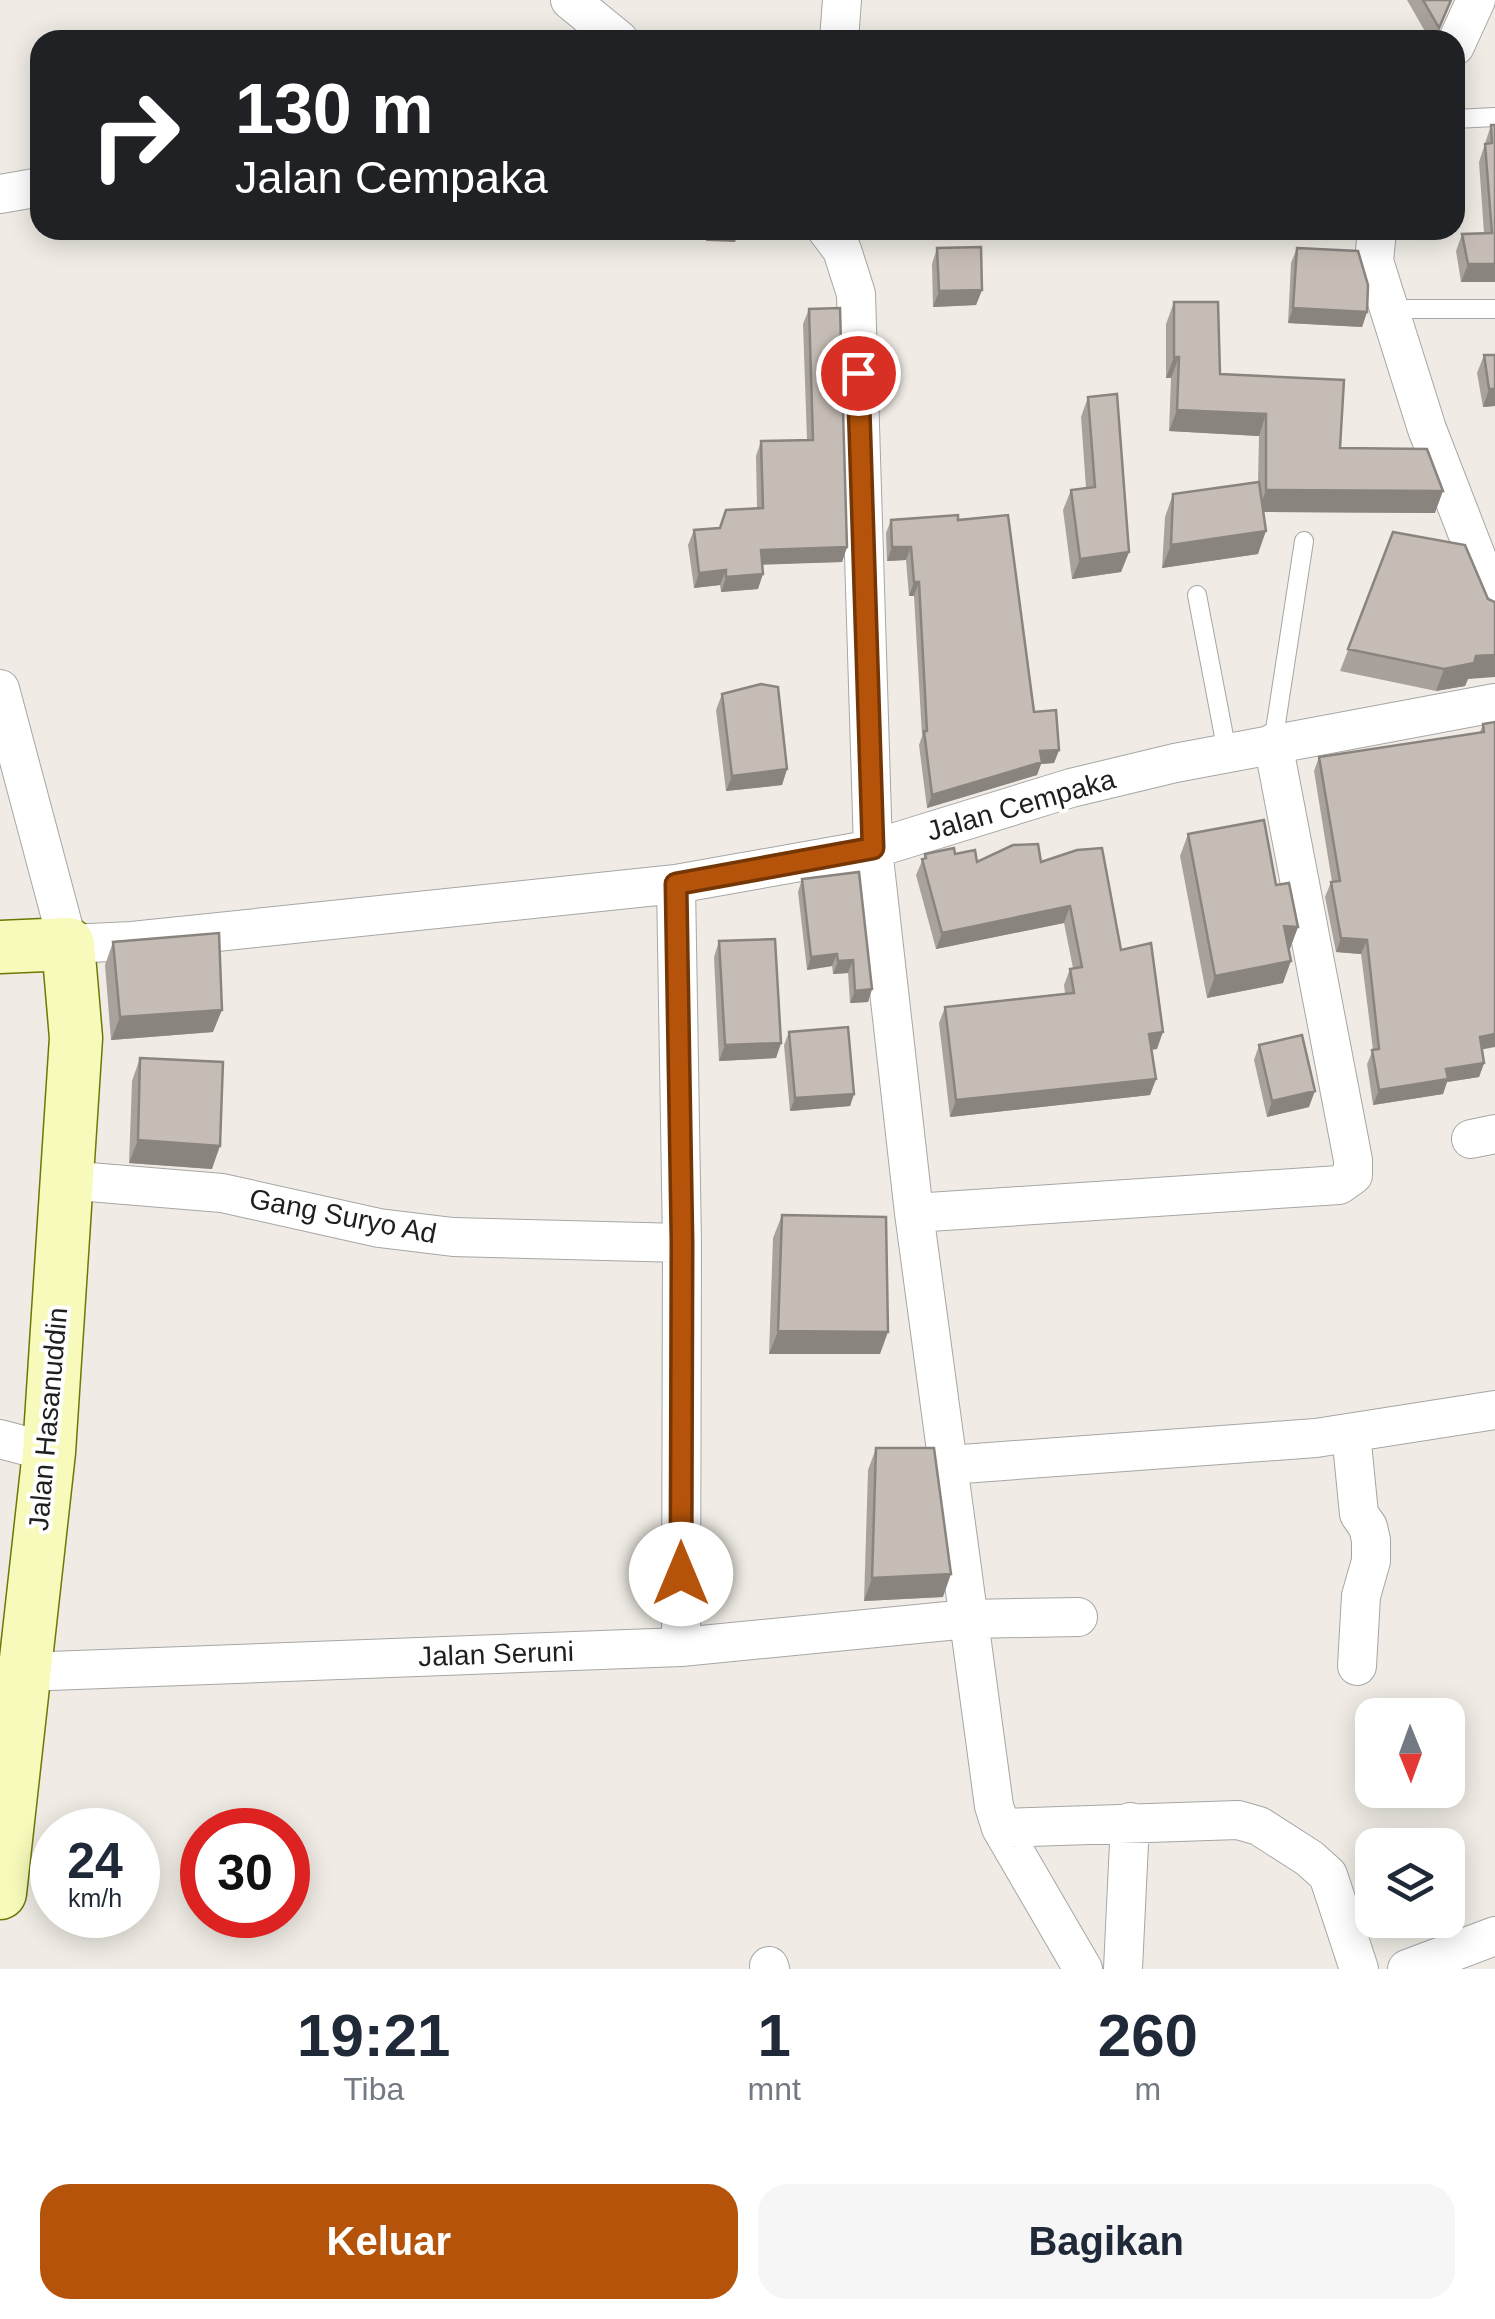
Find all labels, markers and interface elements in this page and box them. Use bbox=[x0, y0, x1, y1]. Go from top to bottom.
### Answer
icon: right bbox=[70, 70, 200, 200]
text: 130 m bbox=[235, 70, 433, 148]
text: Jalan Cempaka bbox=[235, 152, 548, 203]
pin bbox=[816, 331, 901, 416]
icon: arrive bbox=[831, 346, 886, 401]
street label: Jalan Cempaka bbox=[923, 763, 1119, 847]
street label: Gang Suryo Ad bbox=[247, 1183, 439, 1249]
street label: Jalan Hasanuddin bbox=[23, 1306, 73, 1532]
position arrow bbox=[629, 1522, 733, 1626]
street label: Jalan Seruni bbox=[418, 1636, 574, 1672]
north arrow bbox=[1355, 1698, 1465, 1808]
map controls bbox=[1355, 1698, 1465, 1938]
speed limit sign: 30 bbox=[180, 1808, 310, 1938]
button: layers bbox=[1355, 1828, 1465, 1938]
text: 24 bbox=[67, 1833, 123, 1889]
text: km/h bbox=[68, 1884, 122, 1912]
text: 19:21 bbox=[297, 2002, 450, 2069]
text: 1 bbox=[757, 2002, 791, 2069]
text: 260 bbox=[1098, 2002, 1198, 2069]
text: Tiba bbox=[343, 2071, 404, 2107]
text: mnt bbox=[748, 2071, 801, 2107]
text: m bbox=[1135, 2071, 1161, 2107]
button: Keluar bbox=[40, 2184, 738, 2299]
button: Bagikan bbox=[758, 2184, 1455, 2299]

